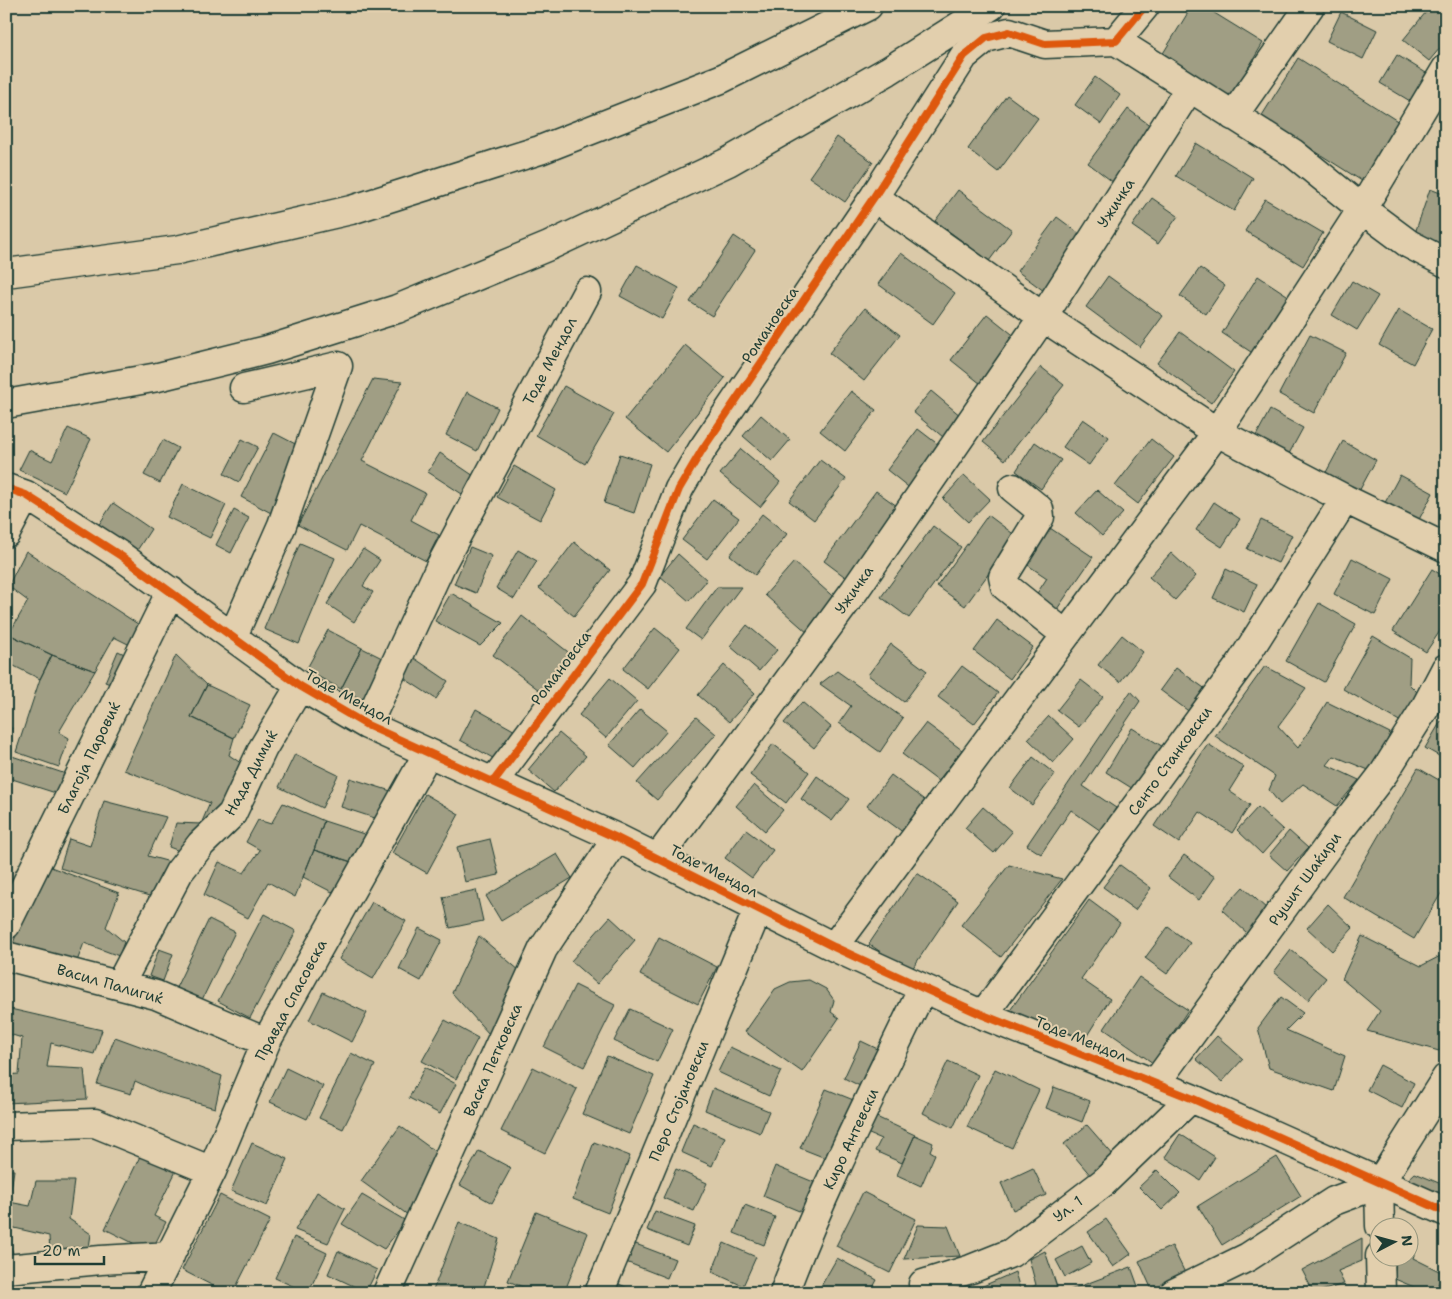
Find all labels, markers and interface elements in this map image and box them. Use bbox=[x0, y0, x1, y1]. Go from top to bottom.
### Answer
street label: Ужичка bbox=[1093, 174, 1140, 231]
street label: Романовска bbox=[737, 282, 803, 367]
street label: Тоде Мендол bbox=[518, 313, 582, 409]
street label: Ужичка bbox=[830, 561, 878, 618]
street label: Романовска bbox=[526, 626, 596, 709]
street label: Тоде Мендол bbox=[302, 665, 397, 730]
street label: Благоја Паровиќ bbox=[53, 698, 125, 818]
street label: Сенто Станковски bbox=[1123, 702, 1217, 820]
street label: Нада Димиќ bbox=[220, 727, 282, 819]
street label: Рушит Шаќири bbox=[1264, 828, 1346, 930]
street label: Тоде Мендол bbox=[666, 840, 762, 902]
street label: Правда Спасовска bbox=[251, 935, 332, 1064]
street label: Васил Палигиќ bbox=[54, 959, 166, 1009]
street label: Васка Петковска bbox=[459, 1000, 527, 1120]
street label: Тоде Мендол bbox=[1032, 1012, 1130, 1067]
street label: Перо Стојановски bbox=[644, 1037, 714, 1165]
street label: Киро Антевски bbox=[819, 1085, 883, 1193]
street label: Ул. 1 bbox=[1049, 1191, 1087, 1227]
north arrow bbox=[1370, 1216, 1420, 1266]
scale bar bbox=[35, 1234, 104, 1266]
text: N bbox=[1397, 1234, 1416, 1247]
text: 20 m bbox=[42, 1241, 81, 1261]

